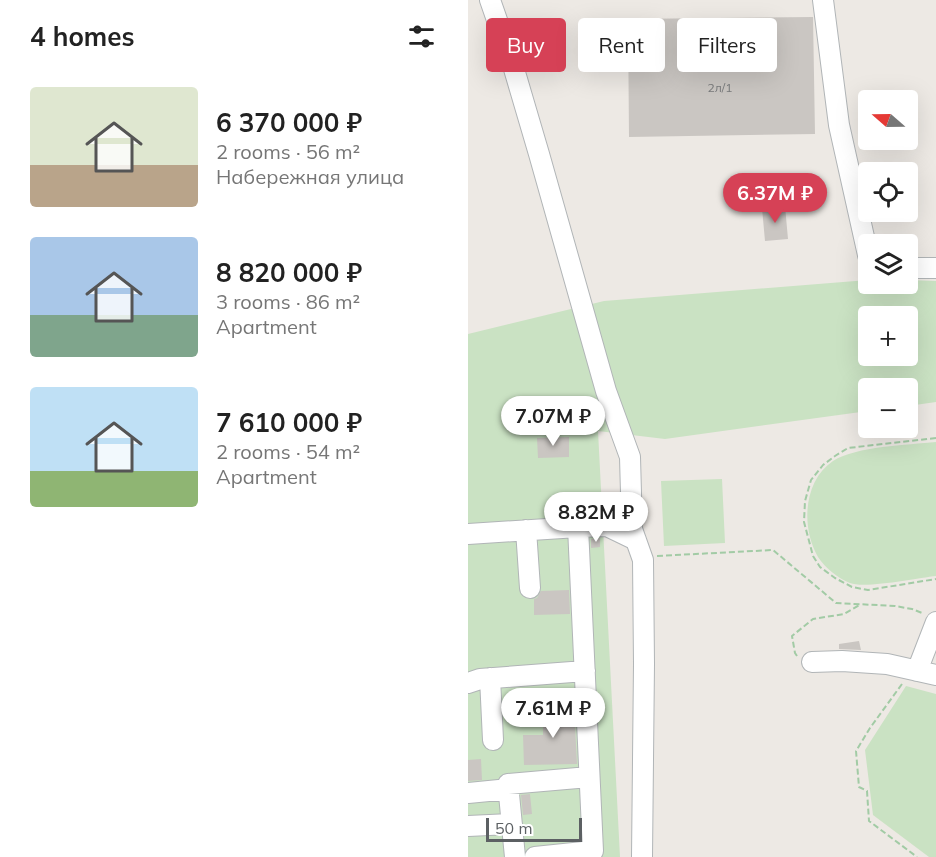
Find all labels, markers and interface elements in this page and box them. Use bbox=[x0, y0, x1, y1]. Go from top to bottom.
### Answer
chip: Buy bbox=[486, 18, 566, 72]
chip: Rent bbox=[578, 18, 665, 72]
chip: Filters bbox=[677, 18, 777, 72]
text: 4 homes bbox=[30, 20, 134, 53]
icon: filters bbox=[405, 20, 438, 53]
house number: 2л/1 bbox=[708, 80, 732, 95]
north arrow bbox=[858, 90, 918, 150]
map controls bbox=[858, 90, 918, 438]
text: 6 370 000 ₽ bbox=[216, 106, 362, 139]
icon: home bbox=[78, 111, 150, 183]
text: 2 rooms · 56 m² bbox=[216, 139, 360, 164]
button: locate bbox=[858, 162, 918, 222]
text: Набережная улица bbox=[216, 164, 404, 189]
pin: 6.37M ₽ bbox=[720, 173, 830, 224]
text: 6.37M ₽ bbox=[737, 180, 813, 205]
button: layers bbox=[858, 234, 918, 294]
text: 8 820 000 ₽ bbox=[216, 256, 362, 289]
icon: home bbox=[78, 261, 150, 333]
text: 3 rooms · 86 m² bbox=[216, 289, 360, 314]
button: + bbox=[858, 306, 918, 366]
text: Apartment bbox=[216, 314, 317, 339]
button: − bbox=[858, 378, 918, 438]
pin: 7.07M ₽ bbox=[498, 396, 608, 447]
text: 7.07M ₽ bbox=[515, 403, 591, 428]
text: 7 610 000 ₽ bbox=[216, 406, 362, 439]
icon: home bbox=[78, 411, 150, 483]
text: 2 rooms · 54 m² bbox=[216, 439, 360, 464]
text: Apartment bbox=[216, 464, 317, 489]
pin: 8.82M ₽ bbox=[541, 492, 651, 543]
text: 8.82M ₽ bbox=[558, 499, 634, 524]
pin: 7.61M ₽ bbox=[498, 688, 608, 739]
text: 7.61M ₽ bbox=[515, 695, 591, 720]
scale bar bbox=[486, 815, 582, 842]
text: 50 m bbox=[495, 818, 532, 838]

